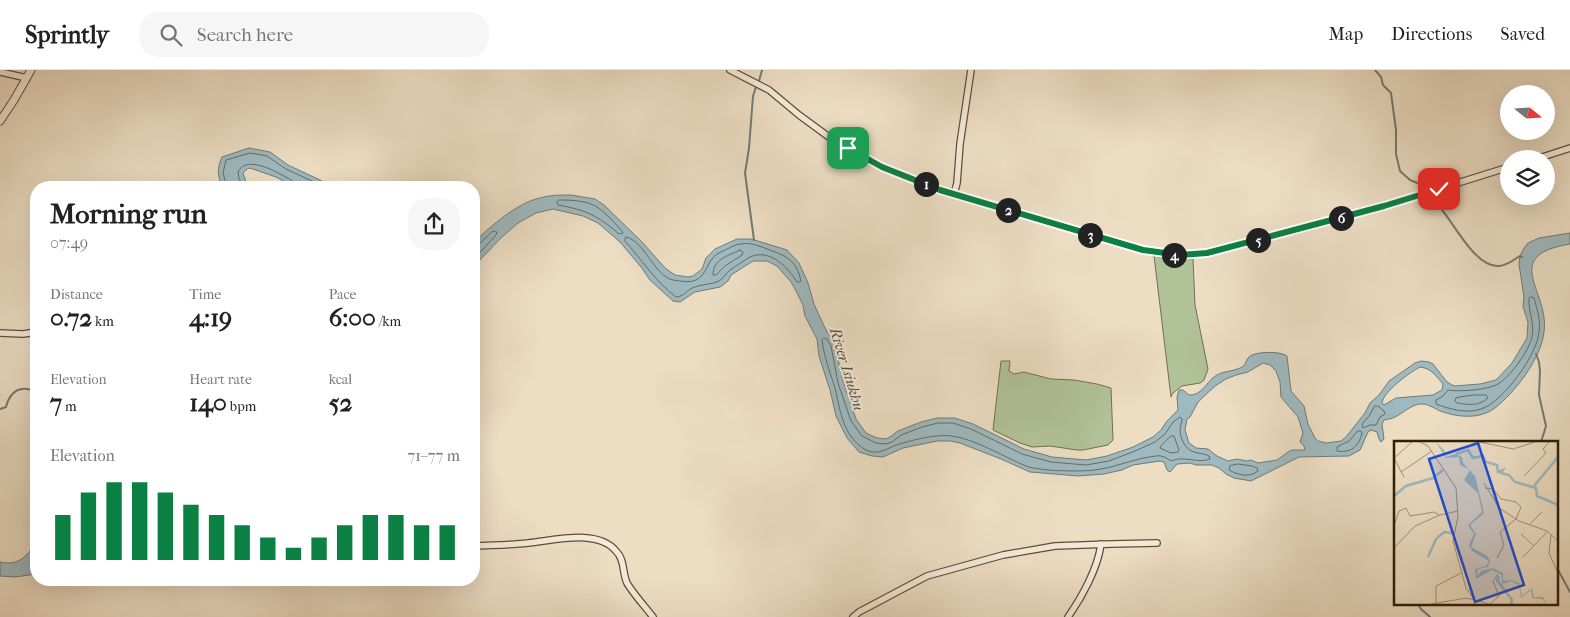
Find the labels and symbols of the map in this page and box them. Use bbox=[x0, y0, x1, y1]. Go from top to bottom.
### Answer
north arrow bbox=[1500, 85, 1555, 140]
pin bbox=[827, 127, 869, 169]
pin bbox=[1418, 168, 1460, 210]
pin: 1 bbox=[914, 172, 938, 196]
pin: 2 bbox=[996, 198, 1020, 222]
pin: 6 bbox=[1328, 206, 1354, 230]
pin: 3 bbox=[1078, 222, 1102, 248]
pin: 5 bbox=[1246, 228, 1270, 252]
pin: 4 bbox=[1162, 242, 1186, 268]
water label: River Isiukhu bbox=[826, 324, 868, 413]
inset map bbox=[1394, 441, 1558, 604]

